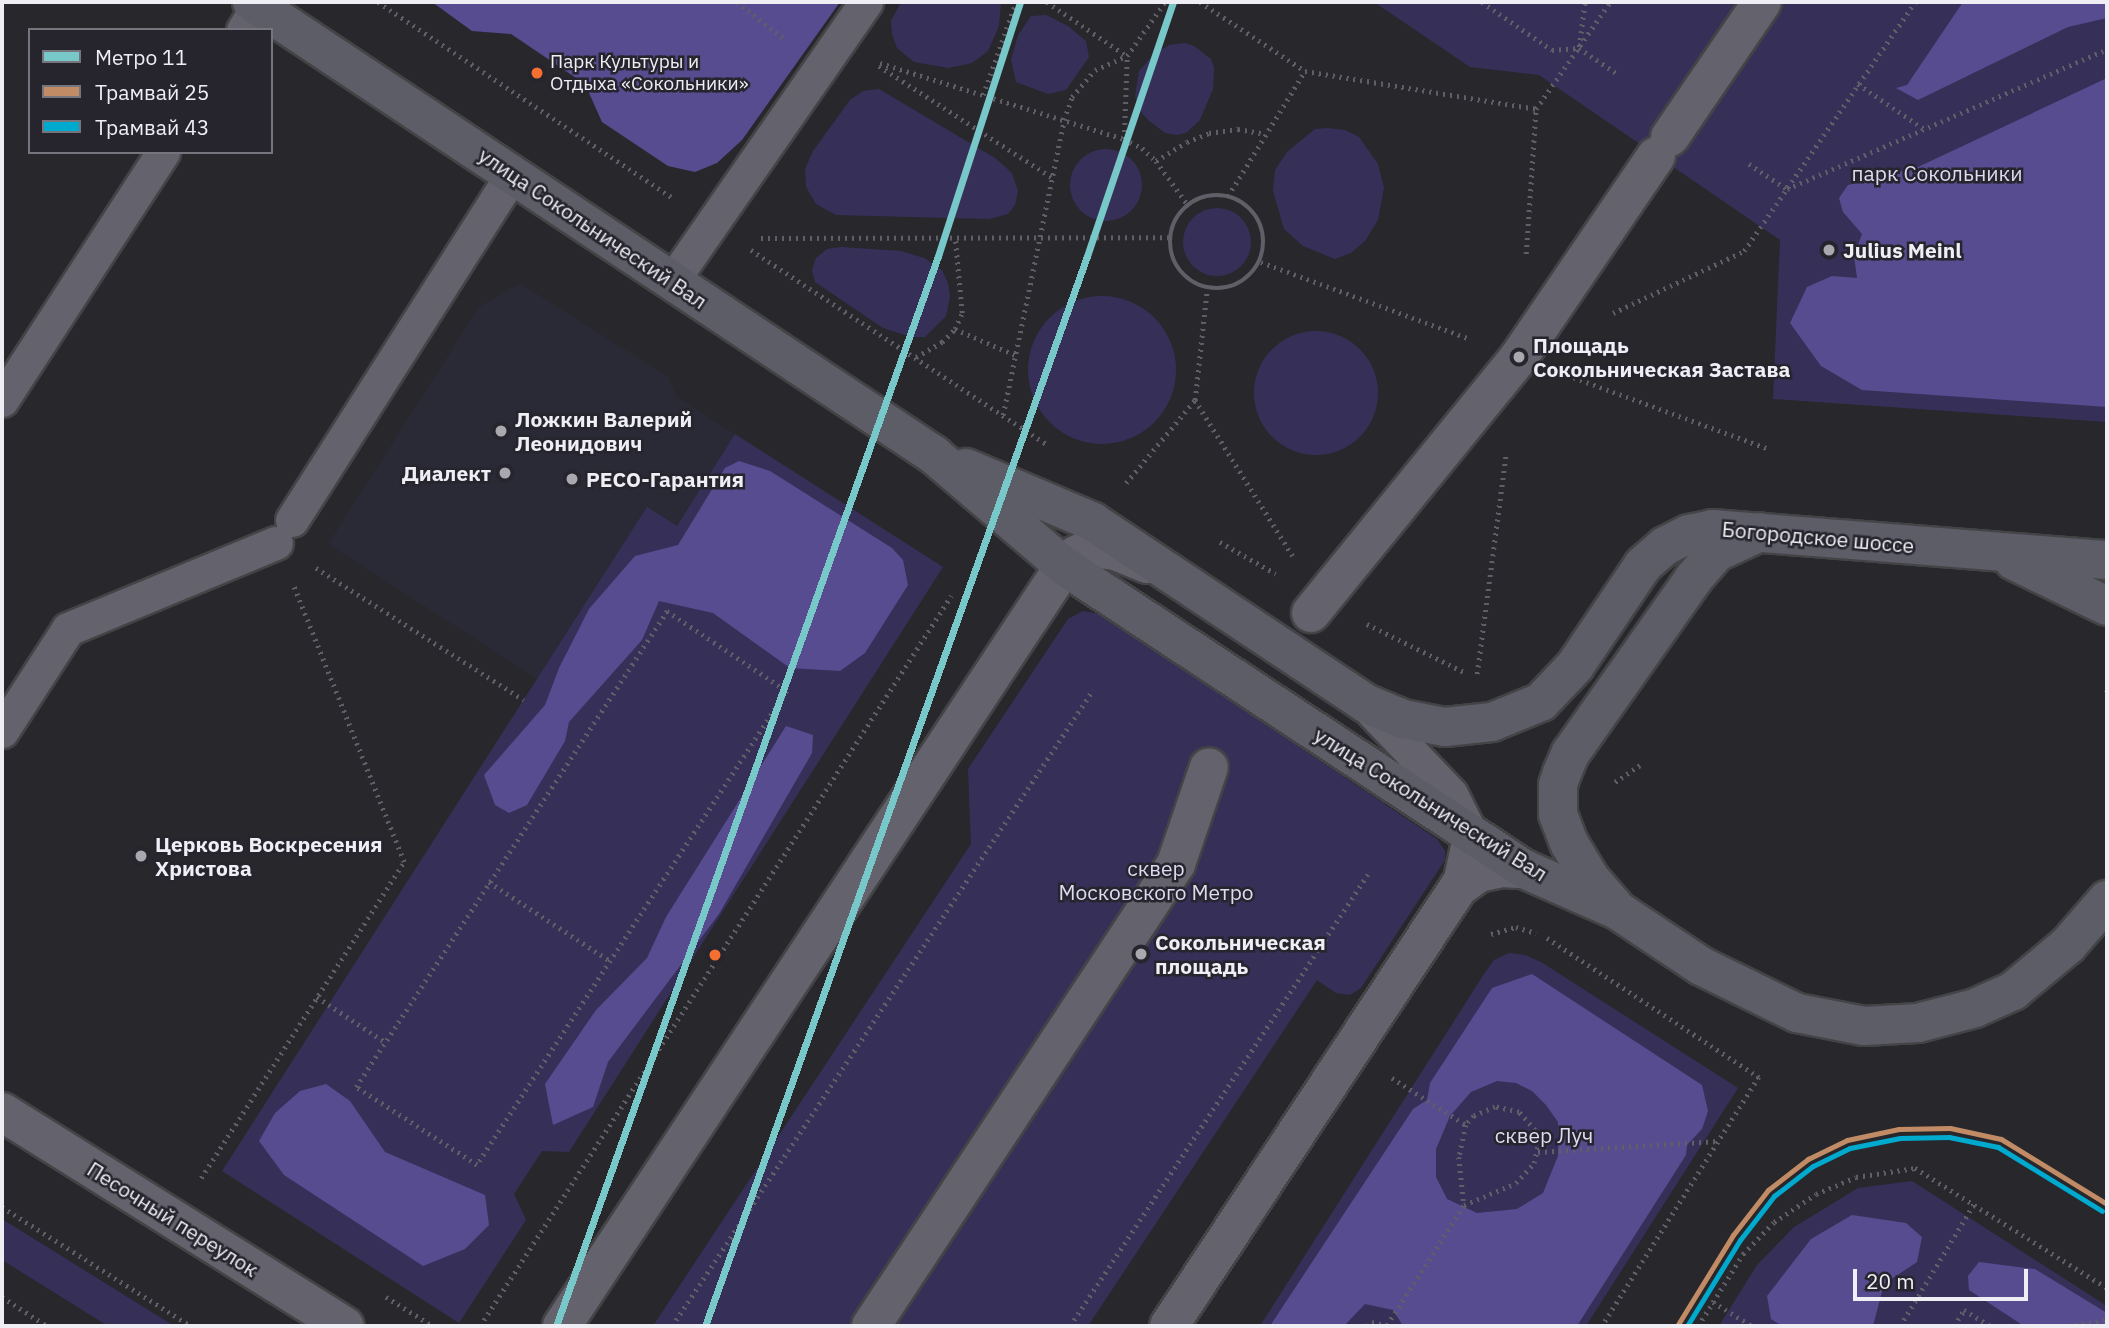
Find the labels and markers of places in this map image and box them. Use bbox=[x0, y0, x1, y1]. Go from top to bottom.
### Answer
place label: Парк Культуры и Отдыха «Сокольники» bbox=[550, 51, 748, 95]
marker: Парк Культуры и Отдыха «Сокольники» bbox=[530, 66, 544, 80]
place label: Julius Meinl bbox=[1843, 237, 1962, 263]
marker: Julius Meinl bbox=[1821, 242, 1837, 258]
place label: Площадь Сокольническая Застава bbox=[1533, 332, 1791, 382]
marker: Площадь Сокольническая Застава bbox=[1511, 349, 1527, 365]
place label: Ложкин Валерий Леонидович bbox=[515, 406, 692, 456]
marker: Ложкин Валерий Леонидович bbox=[493, 423, 509, 439]
place label: Диалект bbox=[402, 460, 491, 486]
marker: Диалект bbox=[497, 465, 513, 481]
place label: РЕСО-Гарантия bbox=[586, 466, 744, 492]
marker: РЕСО-Гарантия bbox=[564, 471, 580, 487]
place label: Церковь Воскресения Христова bbox=[155, 831, 383, 881]
marker: Церковь Воскресения Христова bbox=[133, 848, 149, 864]
place label: Сокольническая площадь bbox=[1155, 929, 1326, 979]
marker: Сокольническая площадь bbox=[1133, 946, 1149, 962]
unlabelled marker bbox=[708, 948, 722, 962]

